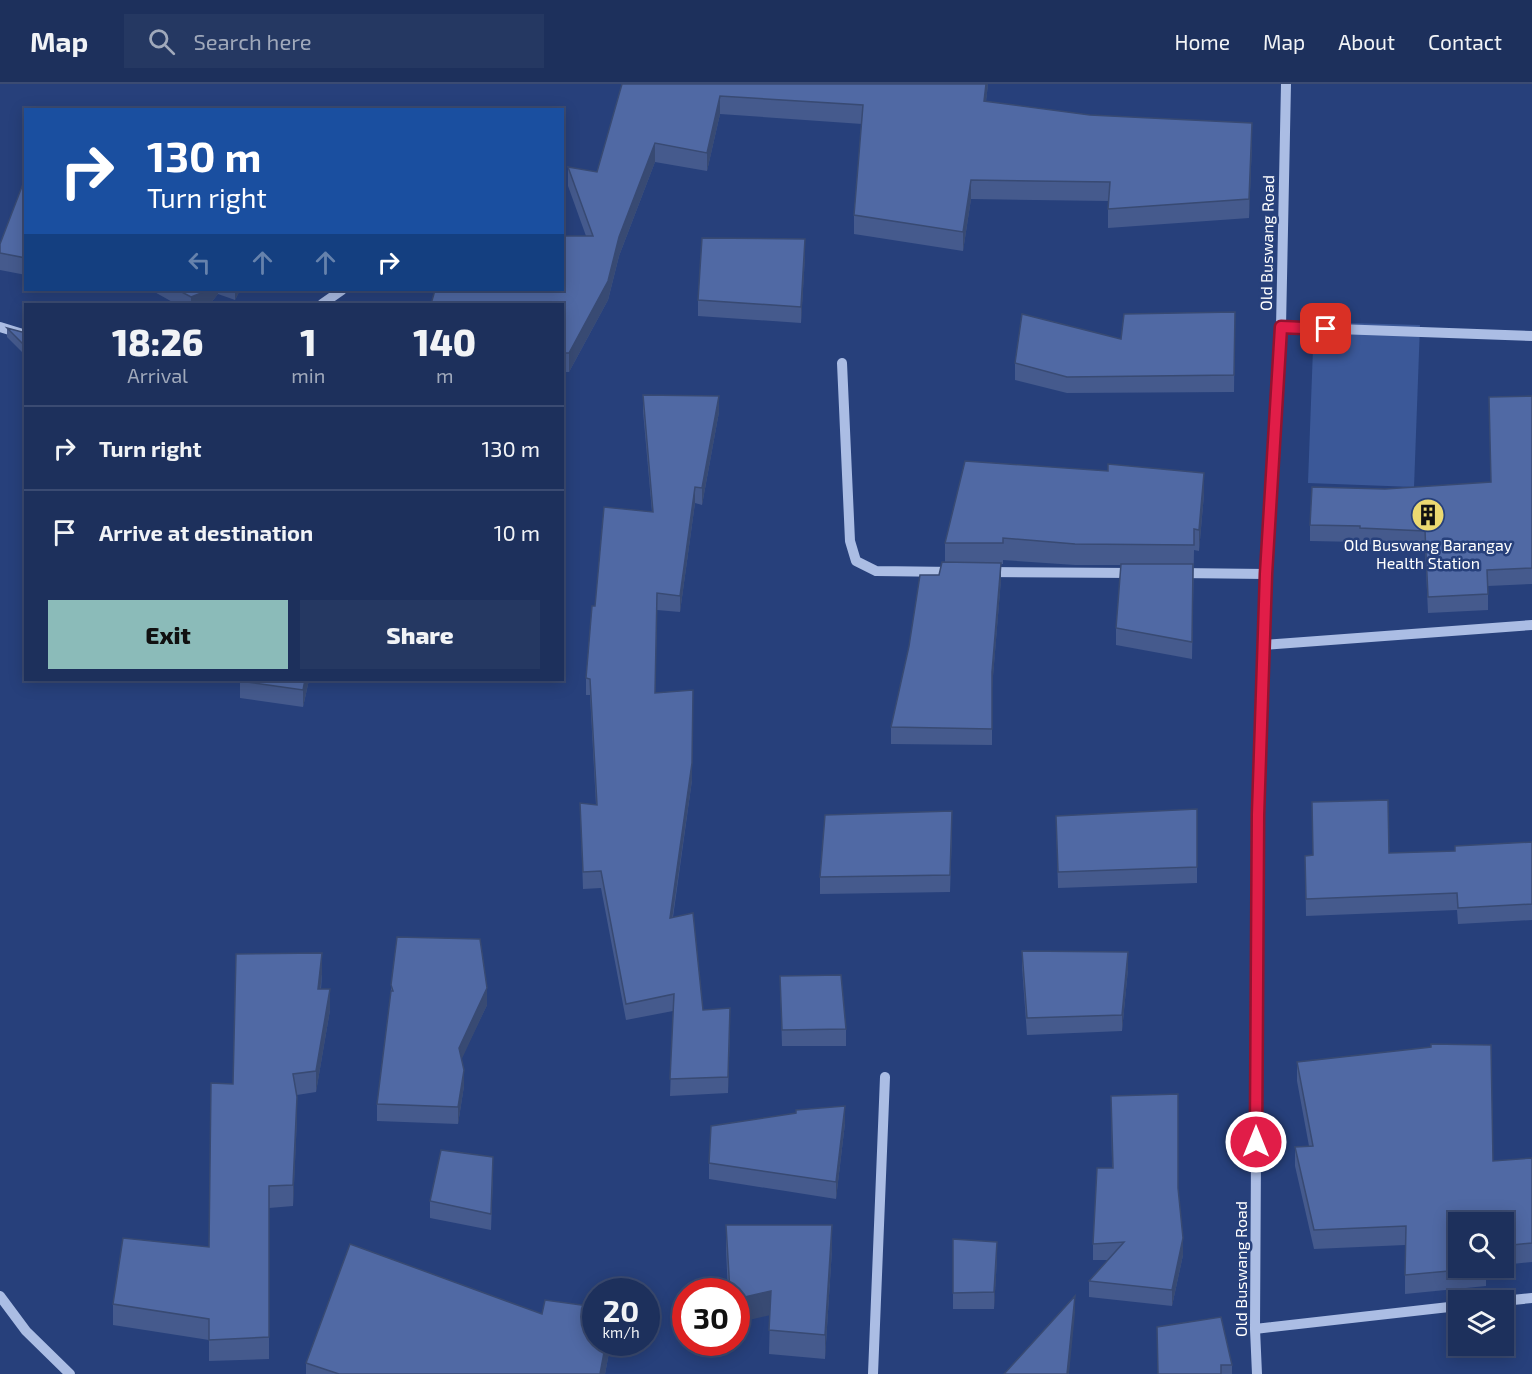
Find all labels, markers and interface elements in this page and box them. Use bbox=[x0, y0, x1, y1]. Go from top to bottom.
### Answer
search box bbox=[124, 14, 544, 68]
text: Map bbox=[30, 24, 88, 58]
icon: search bbox=[145, 25, 178, 58]
text: Search here bbox=[193, 28, 312, 54]
text: Home bbox=[1174, 29, 1230, 54]
text: Map bbox=[1263, 29, 1305, 54]
text: About bbox=[1338, 29, 1395, 54]
text: Contact bbox=[1428, 29, 1502, 54]
text: 130 m bbox=[147, 130, 262, 180]
icon: right bbox=[48, 132, 126, 210]
street label: Old Buswang Road bbox=[1256, 175, 1277, 311]
text: Turn right bbox=[147, 181, 267, 213]
icon: left bbox=[183, 246, 216, 279]
icon: ahead bbox=[246, 246, 279, 279]
icon: ahead bbox=[309, 246, 342, 279]
icon: right bbox=[372, 246, 405, 279]
pin bbox=[1300, 303, 1351, 354]
icon: arrive bbox=[1309, 312, 1342, 345]
text: 18:26 bbox=[112, 320, 203, 363]
text: 1 bbox=[300, 320, 316, 363]
text: 140 bbox=[413, 320, 476, 363]
text: Arrival bbox=[127, 363, 188, 387]
text: min bbox=[291, 363, 325, 387]
text: m bbox=[436, 363, 453, 387]
icon: right bbox=[48, 432, 81, 465]
text: Turn right bbox=[99, 435, 201, 461]
text: 130 m bbox=[482, 435, 540, 461]
building icon: Old Buswang Barangay Health Station bbox=[1410, 497, 1446, 533]
icon: arrive bbox=[48, 516, 81, 549]
text: Arrive at destination bbox=[99, 519, 313, 545]
text: 10 m bbox=[494, 519, 540, 545]
place label: Old Buswang Barangay Health Station bbox=[1344, 535, 1513, 572]
button: Exit bbox=[48, 600, 288, 669]
button: Share bbox=[300, 600, 540, 669]
position arrow bbox=[1224, 1110, 1288, 1174]
street label: Old Buswang Road bbox=[1231, 1201, 1250, 1337]
map controls bbox=[1448, 1212, 1514, 1356]
button: search bbox=[1448, 1212, 1514, 1278]
speed limit sign: 30 bbox=[672, 1278, 750, 1356]
button: layers bbox=[1448, 1290, 1514, 1356]
text: 20 bbox=[603, 1292, 639, 1328]
text: km/h bbox=[602, 1323, 640, 1341]

